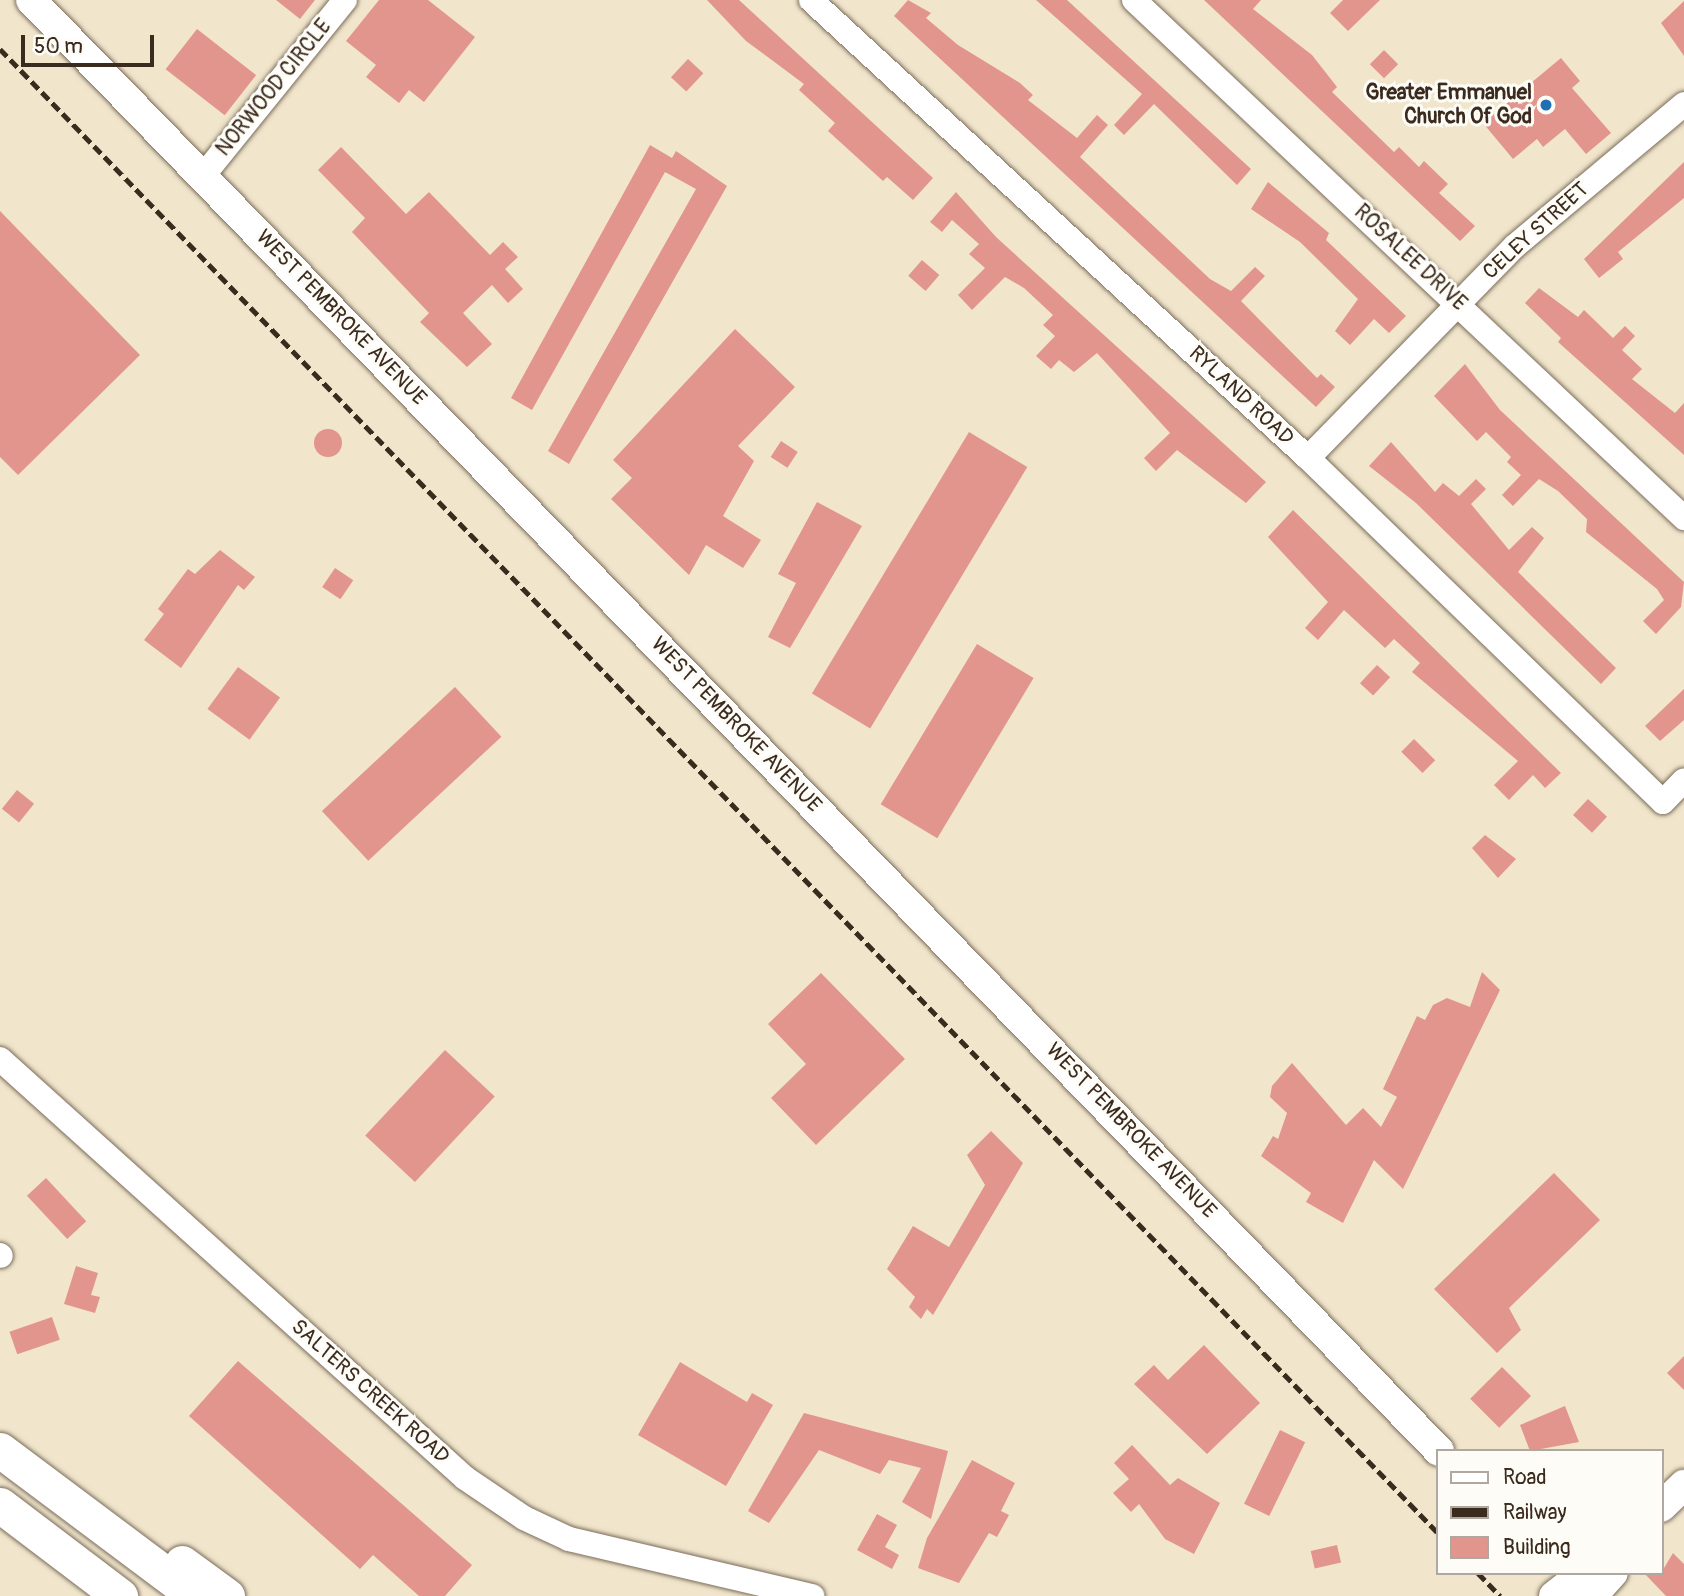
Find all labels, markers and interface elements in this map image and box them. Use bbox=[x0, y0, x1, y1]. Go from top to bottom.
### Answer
street label: NORWOOD CIRCLE bbox=[211, 14, 337, 162]
scale bar bbox=[24, 21, 158, 65]
text: 50 m bbox=[34, 33, 83, 60]
place label: Greater Emmanuel Church Of God bbox=[1365, 80, 1532, 130]
marker: Greater Emmanuel Church Of God bbox=[1538, 97, 1554, 113]
street label: CELEY STREET bbox=[1478, 177, 1594, 285]
street label: ROSALEE DRIVE bbox=[1349, 200, 1471, 316]
street label: WEST PEMBROKE AVENUE bbox=[251, 225, 431, 411]
street label: RYLAND ROAD bbox=[1183, 341, 1299, 451]
street label: WEST PEMBROKE AVENUE bbox=[646, 632, 826, 818]
street label: WEST PEMBROKE AVENUE bbox=[1041, 1038, 1221, 1224]
street label: SALTERS CREEK ROAD bbox=[286, 1314, 454, 1470]
legend bbox=[1436, 1449, 1663, 1575]
text: Road bbox=[1503, 1464, 1547, 1491]
text: Railway bbox=[1503, 1499, 1567, 1526]
text: Building bbox=[1503, 1534, 1570, 1561]

